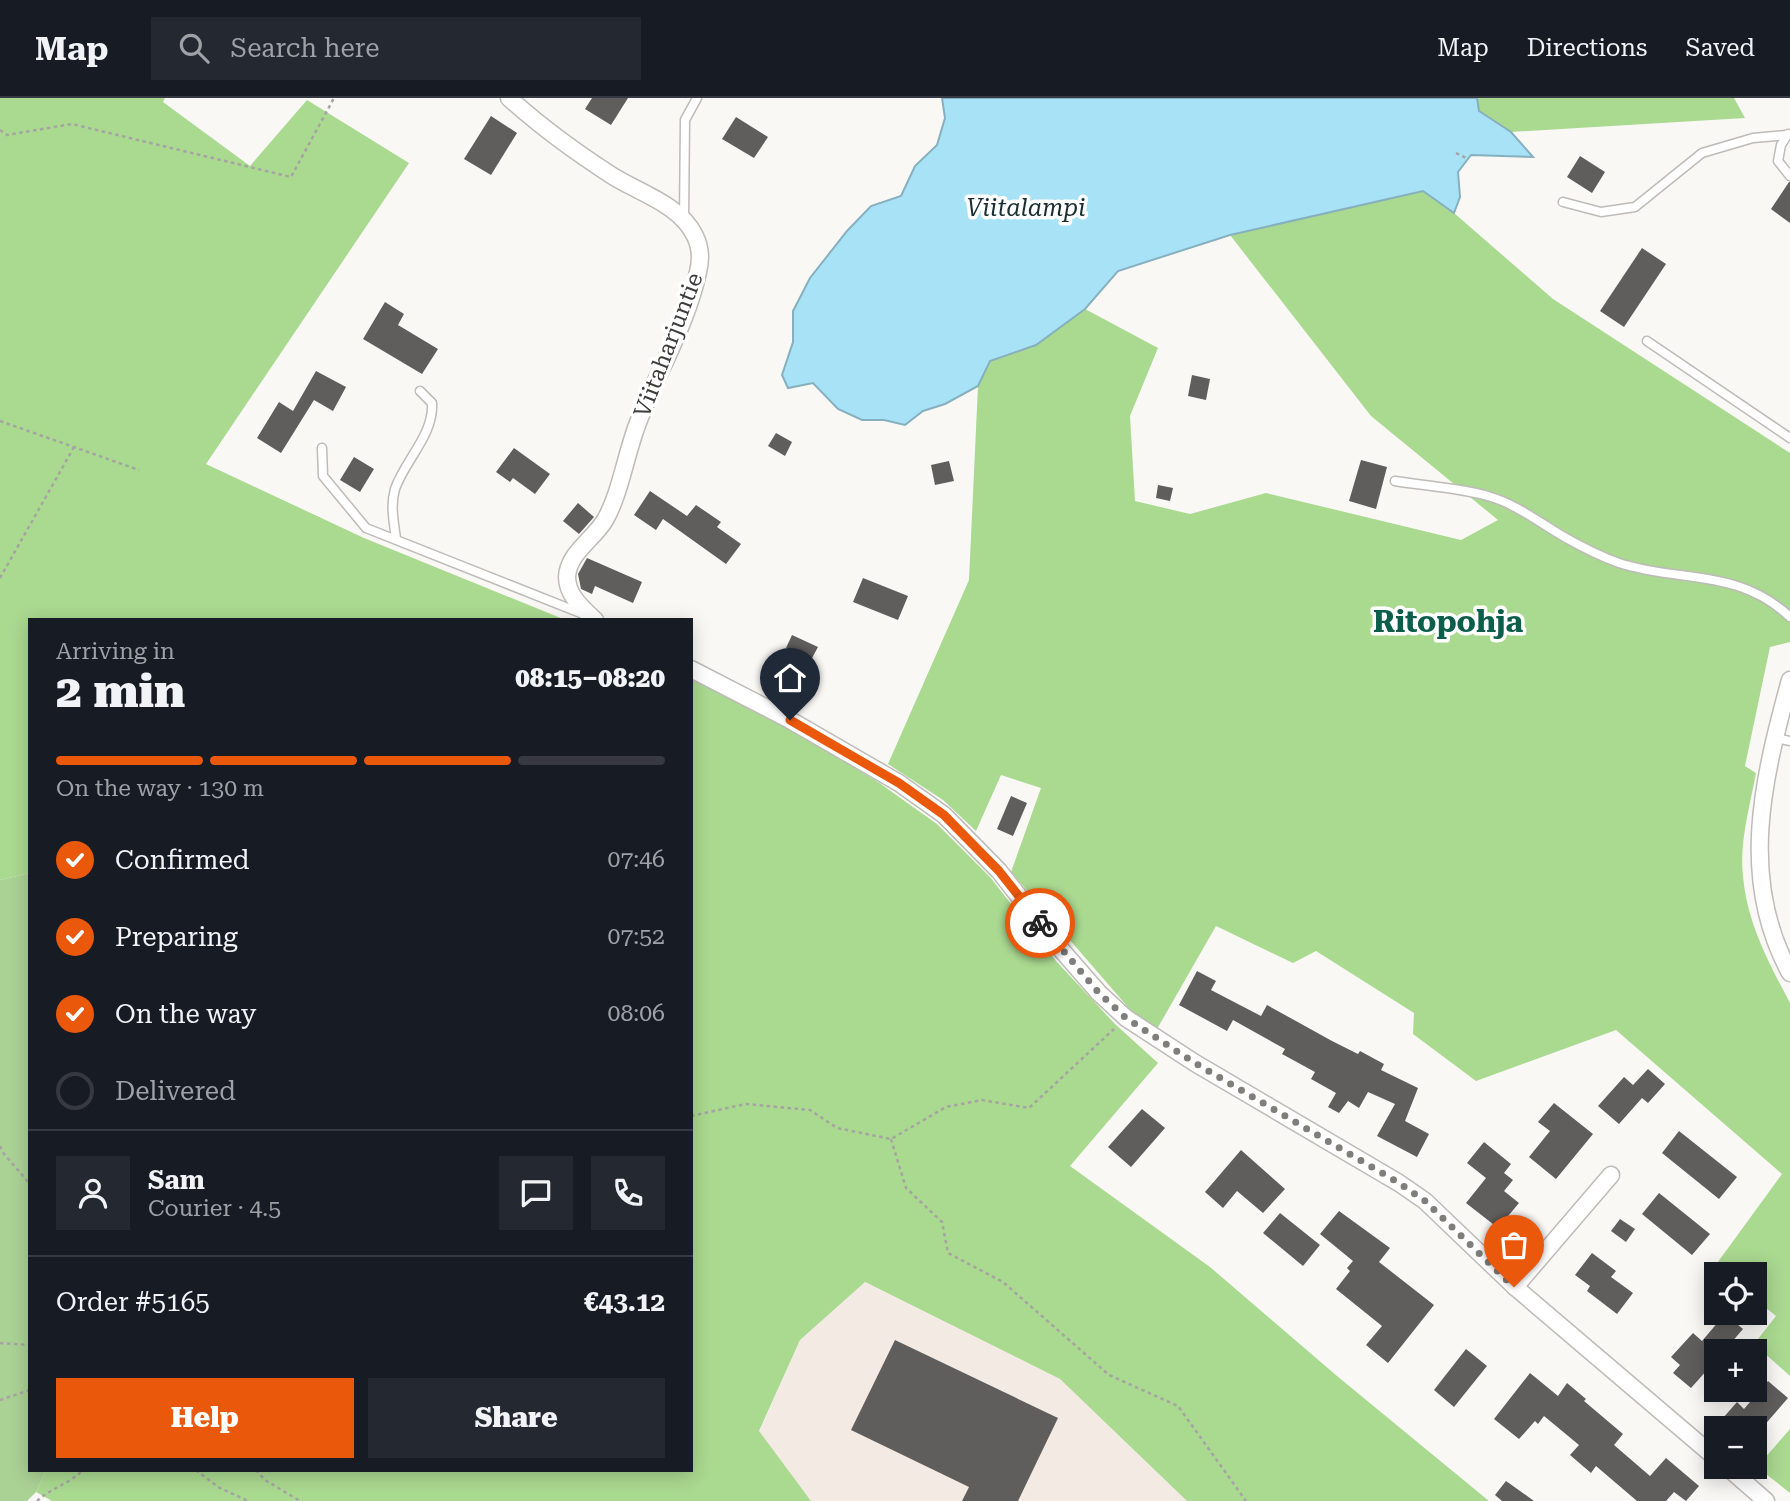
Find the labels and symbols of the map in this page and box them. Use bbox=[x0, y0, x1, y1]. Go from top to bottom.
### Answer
water label: Viitalampi bbox=[966, 194, 1086, 222]
street label: Viitaharjuntie bbox=[628, 269, 709, 422]
district label: Ritopohja bbox=[1373, 604, 1523, 639]
pin bbox=[760, 648, 820, 720]
courier bbox=[1005, 888, 1075, 958]
pin bbox=[1484, 1215, 1544, 1287]

